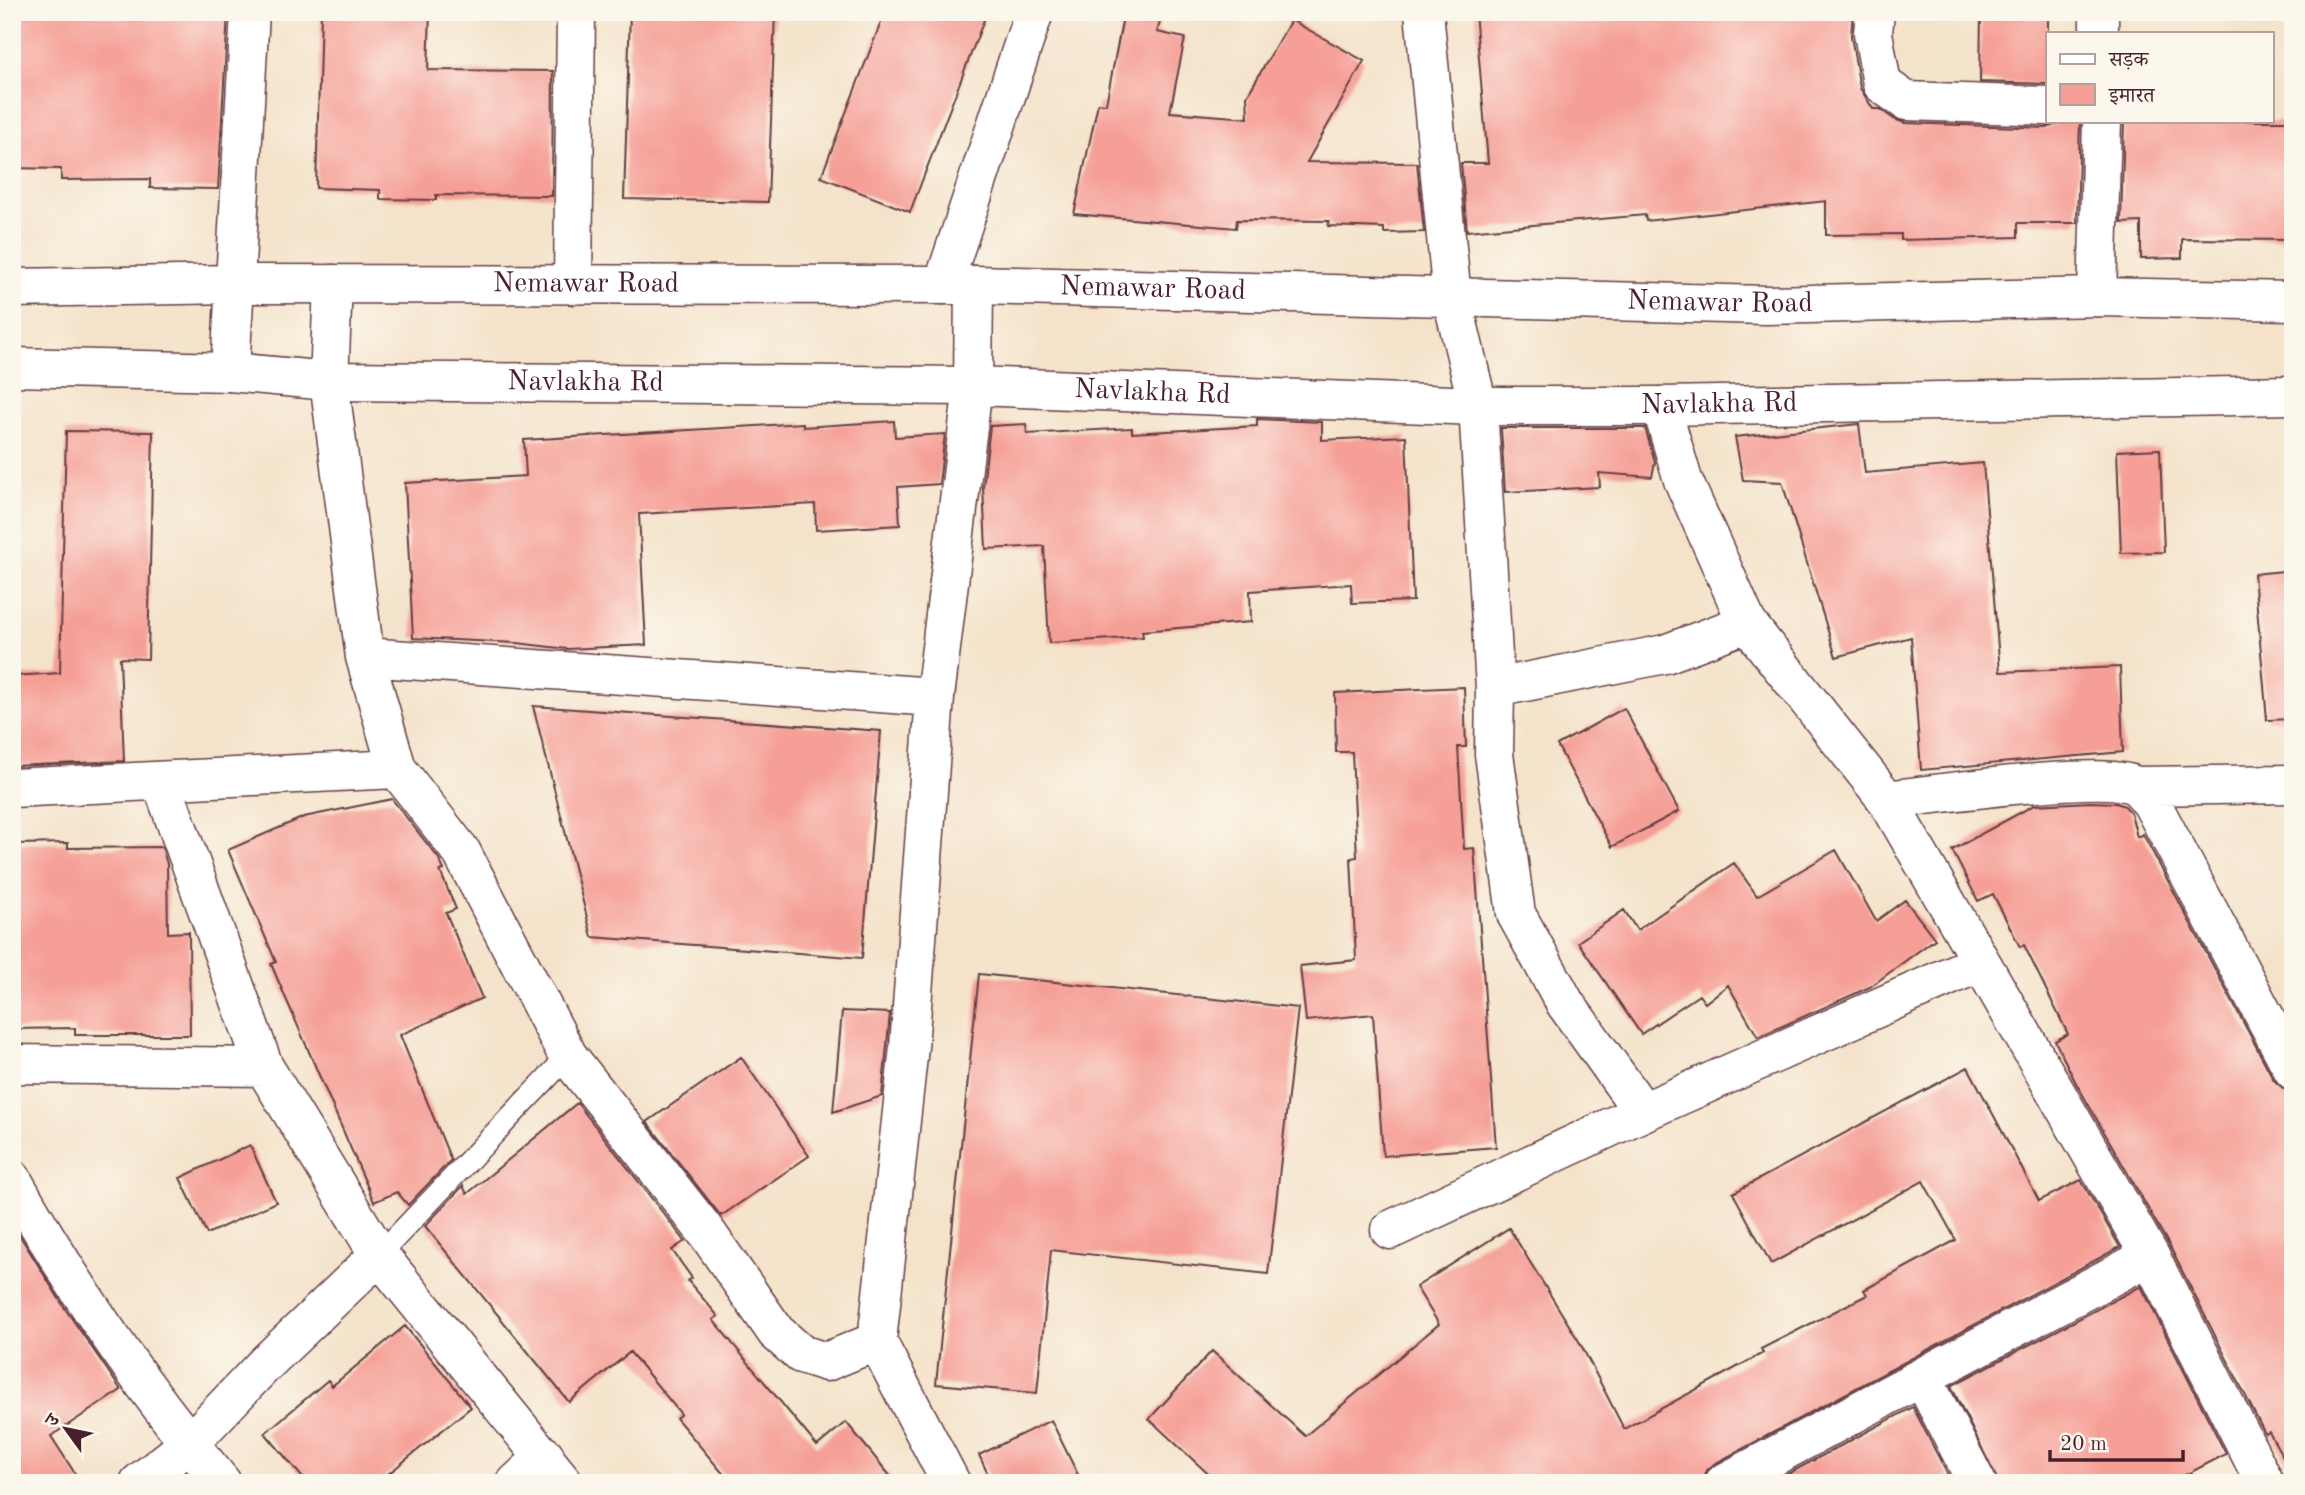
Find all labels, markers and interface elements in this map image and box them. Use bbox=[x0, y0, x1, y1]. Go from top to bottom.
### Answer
legend bbox=[2046, 32, 2274, 122]
text: सड़क bbox=[2108, 50, 2149, 71]
text: इमारत bbox=[2108, 86, 2156, 107]
street label: Nemawar Road bbox=[493, 270, 679, 299]
street label: Nemawar Road bbox=[1059, 273, 1246, 306]
street label: Nemawar Road bbox=[1626, 287, 1813, 319]
street label: Navlakha Rd bbox=[507, 368, 664, 398]
street label: Navlakha Rd bbox=[1073, 376, 1231, 410]
street label: Navlakha Rd bbox=[1641, 390, 1798, 420]
north arrow bbox=[32, 1394, 102, 1464]
text: उ bbox=[42, 1411, 65, 1432]
scale bar bbox=[2050, 1418, 2182, 1462]
text: 20 m bbox=[2060, 1434, 2107, 1455]

